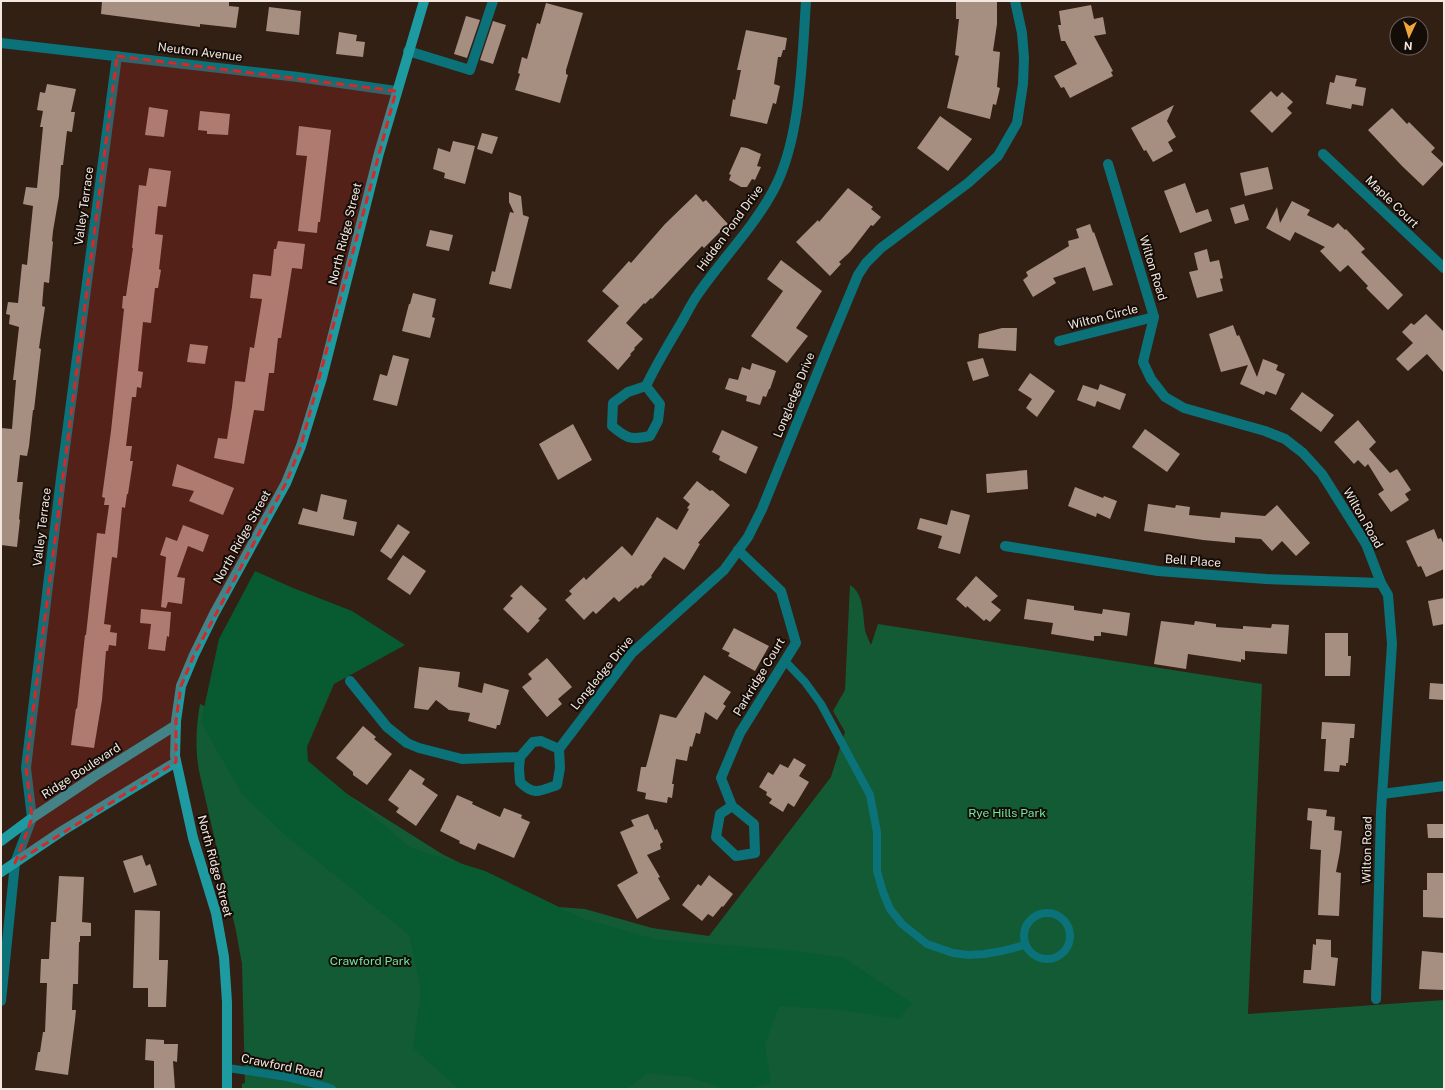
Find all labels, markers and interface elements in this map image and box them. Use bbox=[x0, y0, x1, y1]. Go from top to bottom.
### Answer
north arrow bbox=[1389, 16, 1429, 56]
street label: Neuton Avenue bbox=[157, 40, 243, 64]
text: N bbox=[1404, 40, 1413, 52]
street label: Valley Terrace bbox=[72, 166, 96, 246]
street label: Maple Court bbox=[1362, 173, 1422, 231]
street label: North Ridge Street bbox=[326, 181, 365, 287]
street label: Hidden Pond Drive bbox=[694, 182, 766, 274]
street label: Wilton Road bbox=[1136, 234, 1170, 302]
street label: Wilton Circle bbox=[1067, 302, 1139, 332]
street label: Longledge Drive bbox=[771, 350, 818, 440]
street label: Wilton Road bbox=[1340, 485, 1386, 551]
street label: Valley Terrace bbox=[30, 487, 54, 567]
street label: North Ridge Street bbox=[210, 487, 274, 586]
street label: Bell Place bbox=[1165, 552, 1222, 570]
street label: Longledge Drive bbox=[568, 633, 636, 713]
street label: Parkridge Court bbox=[730, 635, 788, 719]
street label: Ridge Boulevard bbox=[39, 740, 123, 802]
park label: Rye Hills Park bbox=[968, 806, 1046, 820]
street label: North Ridge Street bbox=[195, 814, 235, 919]
street label: Wilton Road bbox=[1359, 816, 1375, 884]
park label: Crawford Park bbox=[330, 954, 410, 968]
street label: Crawford Road bbox=[240, 1051, 324, 1081]

